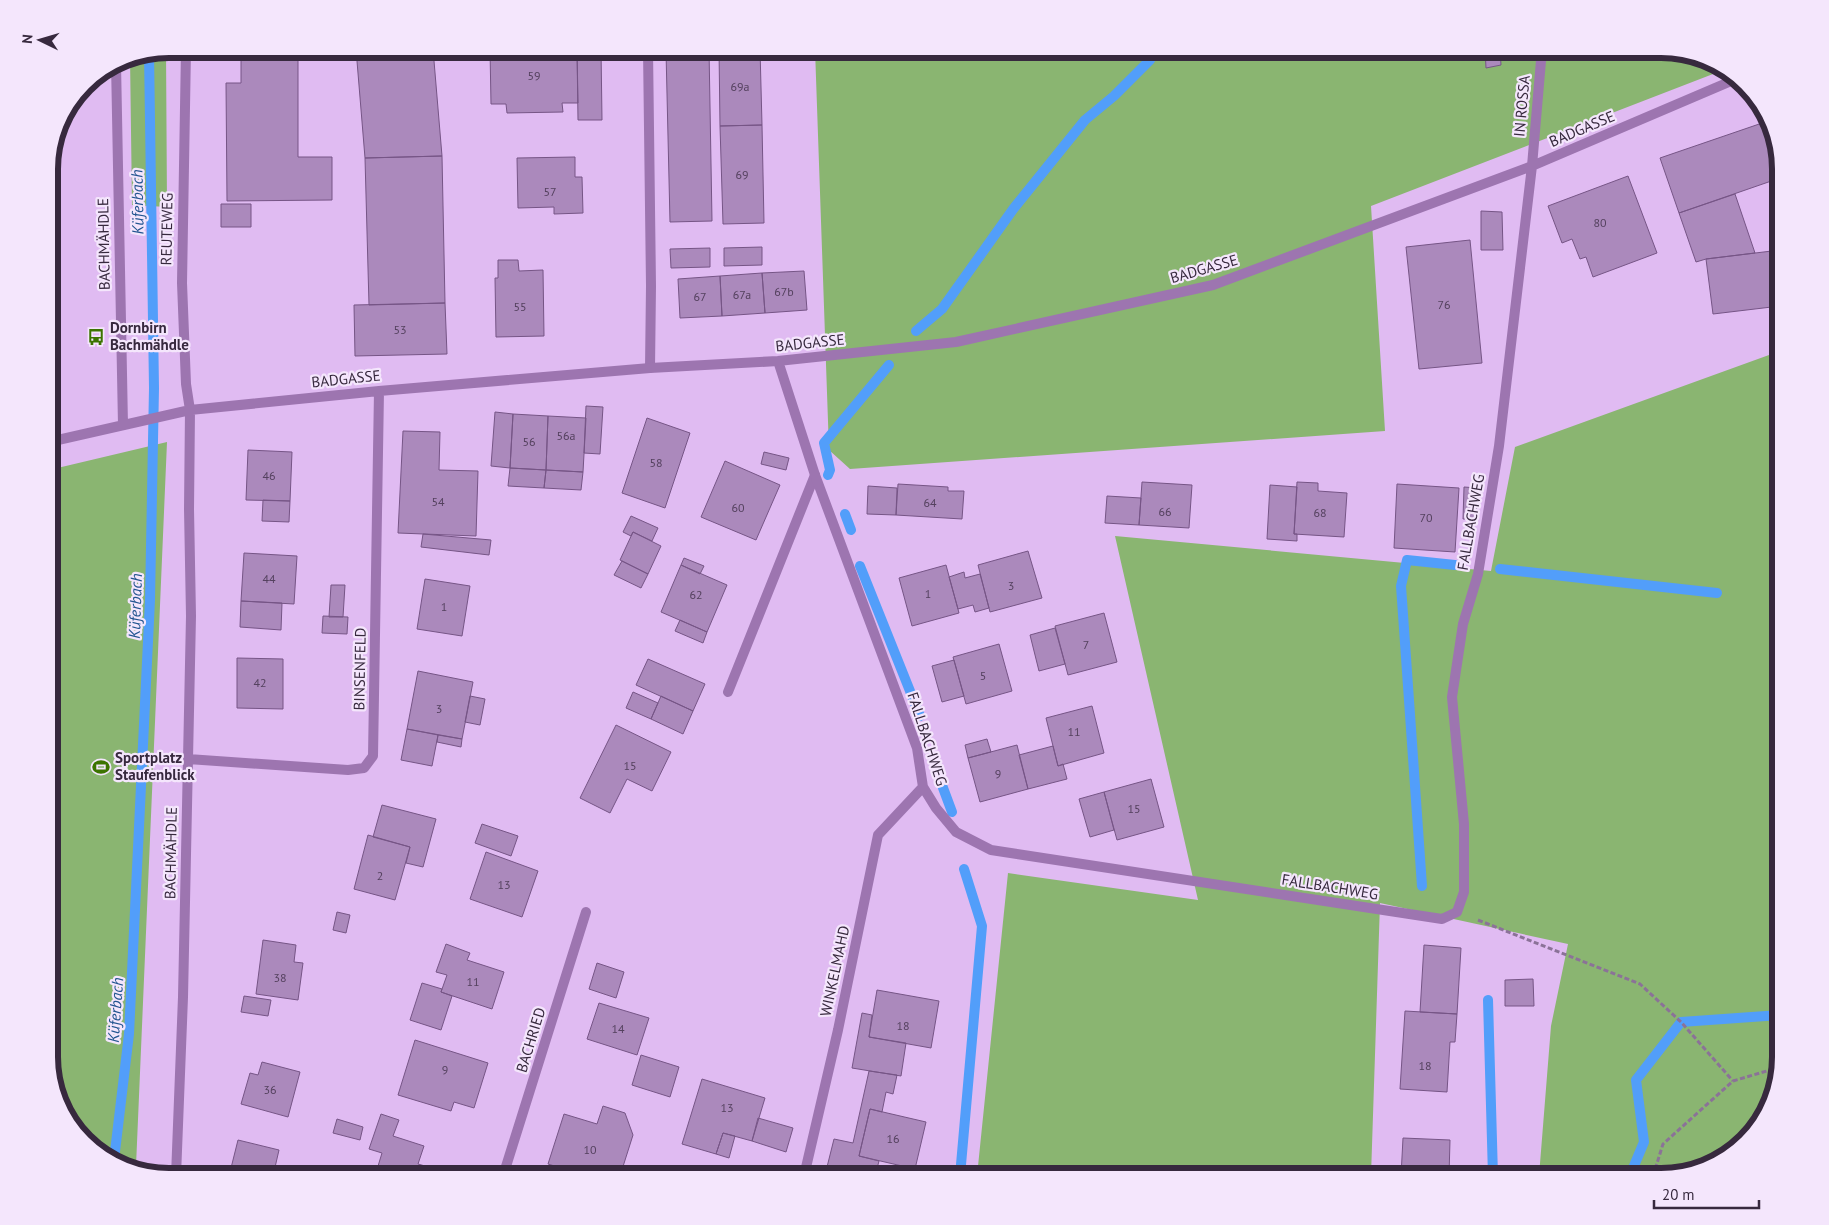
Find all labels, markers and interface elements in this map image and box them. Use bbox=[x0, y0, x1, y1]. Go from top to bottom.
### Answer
north arrow bbox=[15, 15, 65, 65]
text: N bbox=[18, 33, 36, 44]
house number: 59 bbox=[527, 68, 541, 83]
street label: IN ROSSA bbox=[1509, 74, 1534, 138]
house number: 69a bbox=[730, 79, 750, 94]
street label: BADGASSE bbox=[1546, 106, 1617, 151]
house number: 69 bbox=[735, 167, 749, 182]
water label: Küferbach bbox=[126, 169, 148, 235]
house number: 57 bbox=[543, 184, 557, 199]
street label: REUTEWEG bbox=[156, 192, 177, 266]
street label: BACHMÄHDLE bbox=[93, 198, 114, 290]
house number: 80 bbox=[1593, 215, 1607, 230]
street label: BADGASSE bbox=[1168, 250, 1240, 287]
house number: 67b bbox=[774, 284, 794, 299]
house number: 67a bbox=[733, 287, 751, 302]
house number: 67 bbox=[693, 289, 707, 304]
house number: 76 bbox=[1437, 297, 1451, 312]
house number: 55 bbox=[513, 299, 527, 314]
place label: Dornbirn Bachmähdle bbox=[110, 318, 189, 354]
house number: 53 bbox=[393, 322, 407, 337]
bus stop icon: Dornbirn Bachmähdle bbox=[86, 327, 106, 347]
street label: BADGASSE bbox=[775, 329, 845, 356]
street label: BADGASSE bbox=[311, 365, 381, 392]
house number: 56a bbox=[556, 428, 576, 443]
house number: 56 bbox=[522, 434, 536, 449]
house number: 58 bbox=[649, 455, 663, 470]
house number: 46 bbox=[262, 468, 276, 483]
street label: FALLBACHWEG bbox=[1453, 472, 1488, 572]
house number: 54 bbox=[431, 494, 445, 509]
house number: 64 bbox=[923, 495, 937, 510]
house number: 60 bbox=[731, 500, 745, 515]
house number: 66 bbox=[1158, 504, 1172, 519]
house number: 68 bbox=[1313, 505, 1327, 520]
house number: 70 bbox=[1419, 510, 1433, 525]
house number: 44 bbox=[262, 571, 276, 586]
water label: Küferbach bbox=[124, 573, 146, 639]
house number: 3 bbox=[1008, 578, 1014, 593]
house number: 1 bbox=[925, 586, 931, 601]
house number: 62 bbox=[689, 587, 703, 602]
house number: 1 bbox=[441, 599, 447, 614]
street label: BINSENFELD bbox=[349, 627, 370, 710]
house number: 7 bbox=[1083, 637, 1089, 652]
house number: 5 bbox=[980, 668, 986, 683]
house number: 42 bbox=[253, 675, 267, 690]
street label: FALLBACHWEG bbox=[903, 690, 952, 788]
house number: 3 bbox=[436, 701, 442, 716]
house number: 11 bbox=[1067, 724, 1081, 739]
place label: Sportplatz Staufenblick bbox=[115, 748, 195, 784]
sports icon: Sportplatz Staufenblick bbox=[91, 757, 111, 777]
house number: 15 bbox=[623, 758, 637, 773]
house number: 9 bbox=[995, 766, 1001, 781]
house number: 15 bbox=[1127, 801, 1141, 816]
street label: BACHMÄHDLE bbox=[160, 807, 181, 899]
house number: 2 bbox=[377, 868, 383, 883]
street label: FALLBACHWEG bbox=[1280, 869, 1380, 904]
house number: 13 bbox=[497, 877, 511, 892]
street label: WINKELMAHD bbox=[816, 924, 853, 1018]
house number: 38 bbox=[273, 970, 287, 985]
house number: 11 bbox=[466, 974, 480, 989]
water label: Küferbach bbox=[103, 977, 127, 1043]
street label: BACHRIED bbox=[512, 1005, 549, 1075]
house number: 18 bbox=[896, 1018, 910, 1033]
house number: 14 bbox=[611, 1021, 625, 1036]
house number: 18 bbox=[1418, 1058, 1432, 1073]
house number: 9 bbox=[442, 1062, 448, 1077]
house number: 36 bbox=[263, 1082, 277, 1097]
house number: 13 bbox=[720, 1100, 734, 1115]
house number: 16 bbox=[886, 1131, 900, 1146]
house number: 10 bbox=[583, 1142, 597, 1157]
scale bar bbox=[1654, 1178, 1759, 1210]
text: 20 m bbox=[1662, 1185, 1695, 1204]

